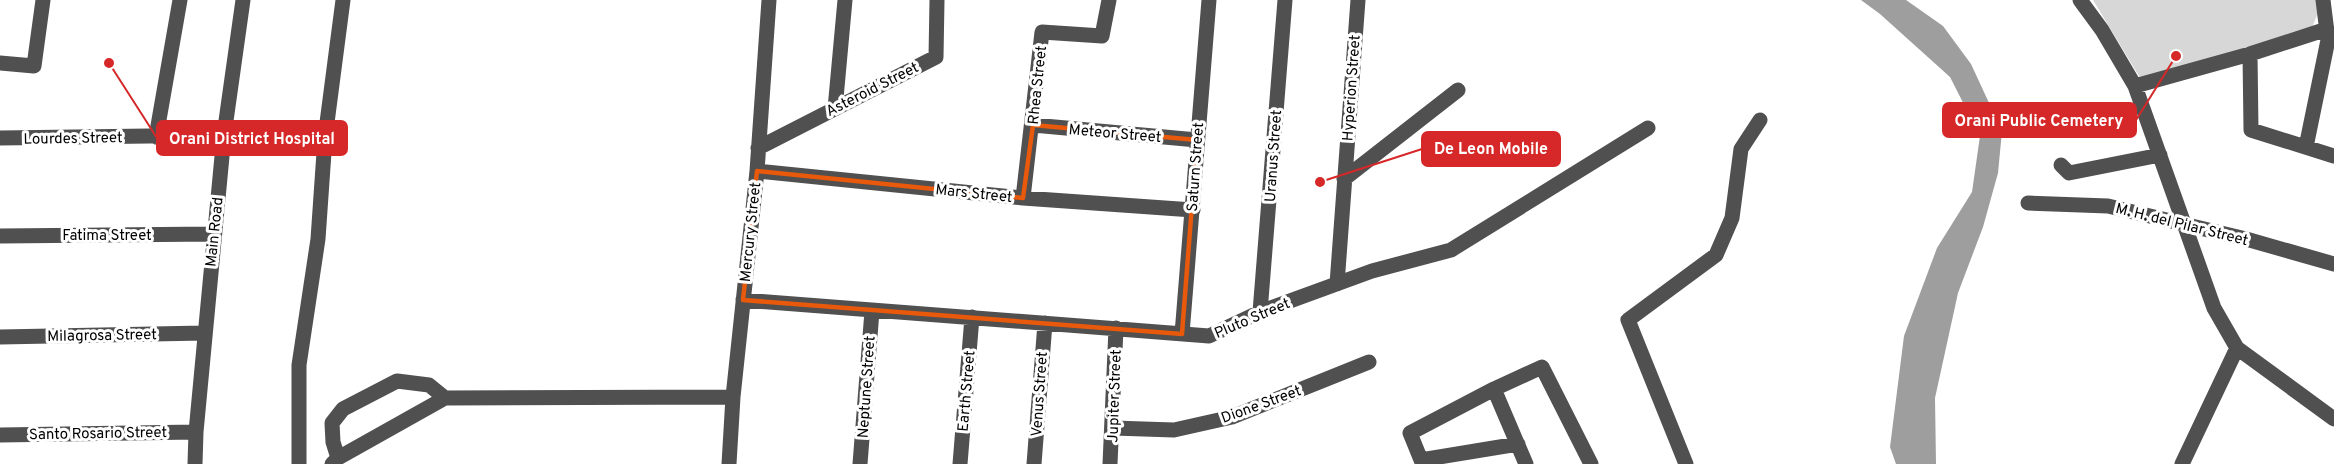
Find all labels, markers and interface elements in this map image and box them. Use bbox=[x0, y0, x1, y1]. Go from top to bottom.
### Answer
street label: Hyperion Street bbox=[1339, 34, 1366, 142]
street label: Rhea Street bbox=[1025, 45, 1052, 126]
street label: Asteroid Street bbox=[823, 59, 922, 122]
callout: Orani Public Cemetery bbox=[1943, 103, 2136, 137]
street label: Uranus Street bbox=[1262, 109, 1287, 203]
text: Orani Public Cemetery bbox=[1955, 112, 2123, 132]
callout: Orani District Hospital bbox=[157, 121, 347, 155]
street label: Meteor Street bbox=[1068, 121, 1162, 148]
street label: Saturn Street bbox=[1184, 122, 1209, 212]
street label: Lourdes Street bbox=[23, 129, 123, 150]
text: Orani District Hospital bbox=[169, 130, 335, 150]
callout: De Leon Mobile bbox=[1422, 132, 1560, 166]
text: De Leon Mobile bbox=[1434, 140, 1548, 160]
street label: Mercury Street bbox=[737, 181, 766, 283]
street label: Mars Street bbox=[934, 181, 1013, 208]
street label: Main Road bbox=[202, 196, 229, 268]
street label: M. H. del Pilar Street bbox=[2113, 200, 2250, 251]
street label: Fatima Street bbox=[62, 227, 152, 246]
street label: Pluto Street bbox=[1212, 295, 1293, 344]
street label: Milagrosa Street bbox=[47, 326, 157, 347]
street label: Neptune Street bbox=[854, 335, 881, 439]
street label: Jupiter Street bbox=[1104, 349, 1127, 443]
street label: Earth Street bbox=[954, 350, 981, 433]
street label: Venus Street bbox=[1028, 351, 1053, 437]
street label: Dione Street bbox=[1219, 382, 1304, 429]
street label: Santo Rosario Street bbox=[29, 424, 167, 445]

